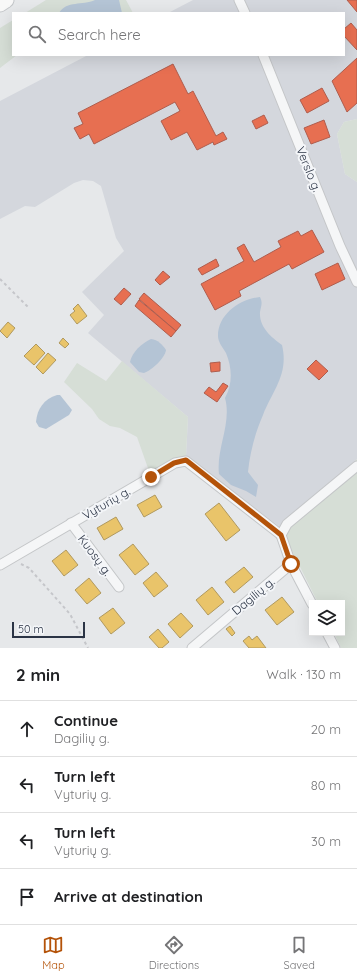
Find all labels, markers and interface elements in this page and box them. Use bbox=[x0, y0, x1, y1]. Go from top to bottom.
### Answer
search box bbox=[12, 12, 345, 56]
icon: search bbox=[26, 23, 48, 45]
text: Search here bbox=[58, 25, 141, 44]
street label: Verslo g. bbox=[293, 144, 325, 194]
route end bbox=[142, 468, 160, 486]
street label: Vyturių g. bbox=[79, 483, 133, 523]
street label: Kuosų g. bbox=[75, 532, 115, 578]
route start bbox=[282, 555, 300, 573]
street label: Dagilių g. bbox=[229, 574, 277, 618]
map controls bbox=[309, 600, 345, 636]
button: layers bbox=[309, 600, 345, 636]
scale bar bbox=[12, 620, 85, 639]
text: 50 m bbox=[18, 622, 44, 636]
text: 2 min bbox=[16, 664, 60, 685]
text: Walk · 130 m bbox=[266, 666, 341, 682]
text: Continue bbox=[54, 711, 118, 730]
icon: ahead bbox=[16, 718, 38, 740]
text: 20 m bbox=[311, 721, 341, 737]
text: Dagilių g. bbox=[54, 730, 109, 746]
text: Turn left bbox=[54, 767, 116, 786]
icon: left bbox=[16, 774, 38, 796]
text: 80 m bbox=[311, 777, 341, 793]
text: Vyturių g. bbox=[54, 786, 111, 802]
text: Turn left bbox=[54, 823, 116, 842]
icon: left bbox=[16, 830, 38, 852]
text: 30 m bbox=[311, 833, 341, 849]
text: Vyturių g. bbox=[54, 842, 111, 858]
icon: arrive bbox=[16, 886, 38, 908]
text: Arrive at destination bbox=[54, 887, 203, 906]
tab: Map bbox=[42, 934, 65, 972]
tab: Directions bbox=[149, 934, 199, 972]
tab: Saved bbox=[283, 934, 315, 972]

